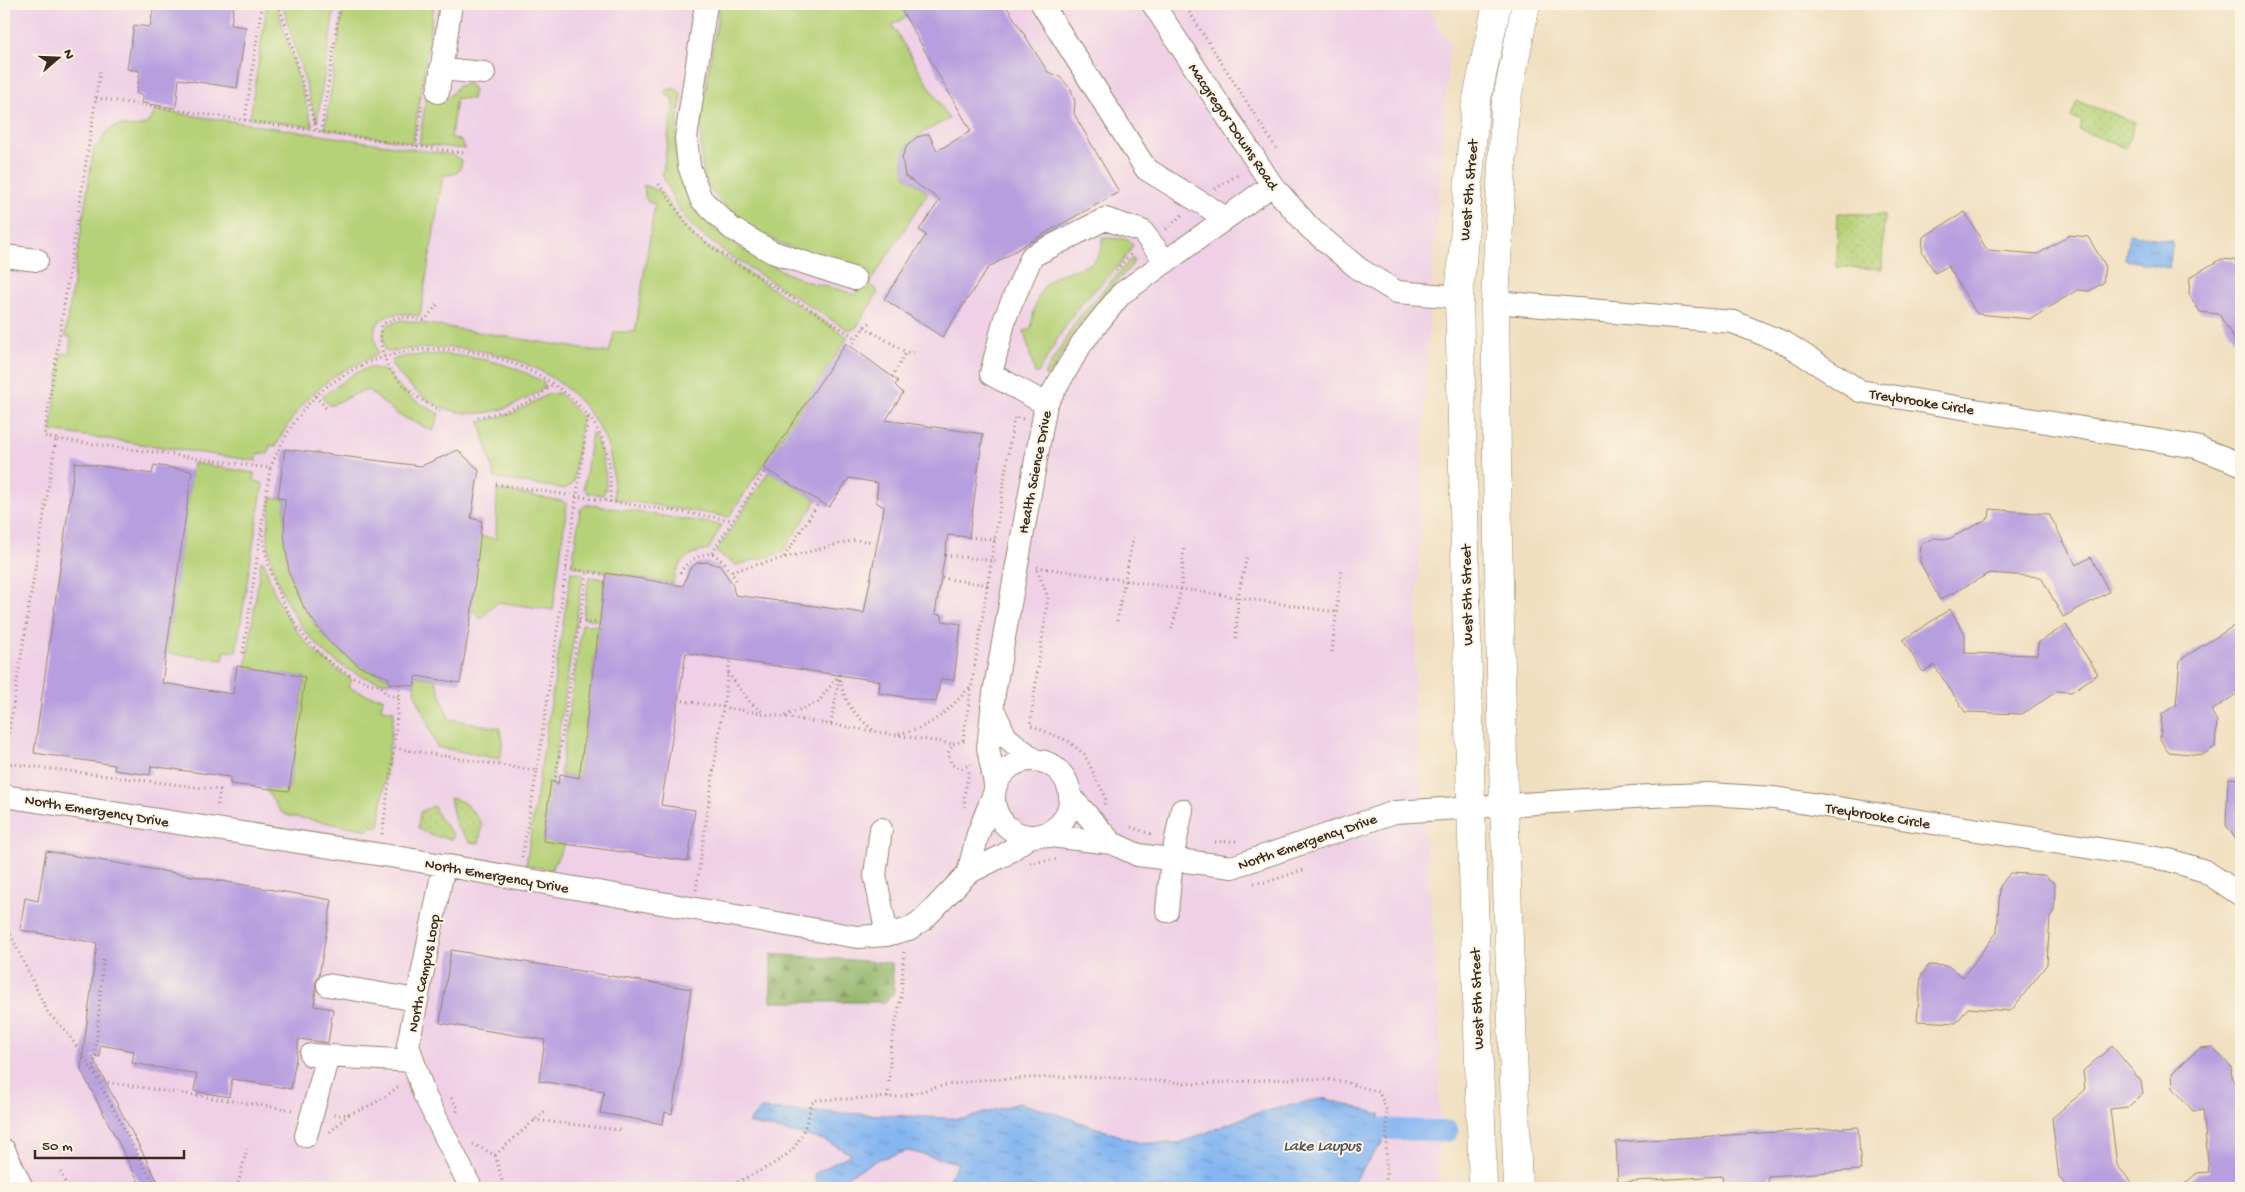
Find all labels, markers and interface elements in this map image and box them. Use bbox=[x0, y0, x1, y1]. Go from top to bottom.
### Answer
north arrow bbox=[32, 32, 82, 82]
text: N bbox=[58, 47, 77, 62]
street label: Macgregor Downs Road bbox=[1183, 60, 1282, 195]
street label: West 5th Street bbox=[1457, 137, 1484, 241]
street label: Treybrooke Circle bbox=[1867, 386, 1976, 420]
street label: Health Science Drive bbox=[1015, 409, 1057, 535]
street label: West 5th Street bbox=[1458, 542, 1478, 646]
street label: North Emergency Drive bbox=[23, 792, 170, 832]
street label: Treybrooke Circle bbox=[1823, 800, 1932, 834]
street label: North Emergency Drive bbox=[1236, 811, 1380, 875]
street label: North Emergency Drive bbox=[423, 855, 570, 899]
street label: North Campus Loop bbox=[405, 912, 445, 1034]
street label: West 5th Street bbox=[1467, 946, 1489, 1050]
scale bar bbox=[35, 1127, 184, 1159]
text: 50 m bbox=[42, 1138, 73, 1156]
water label: Lake Laupus bbox=[1283, 1138, 1363, 1157]

